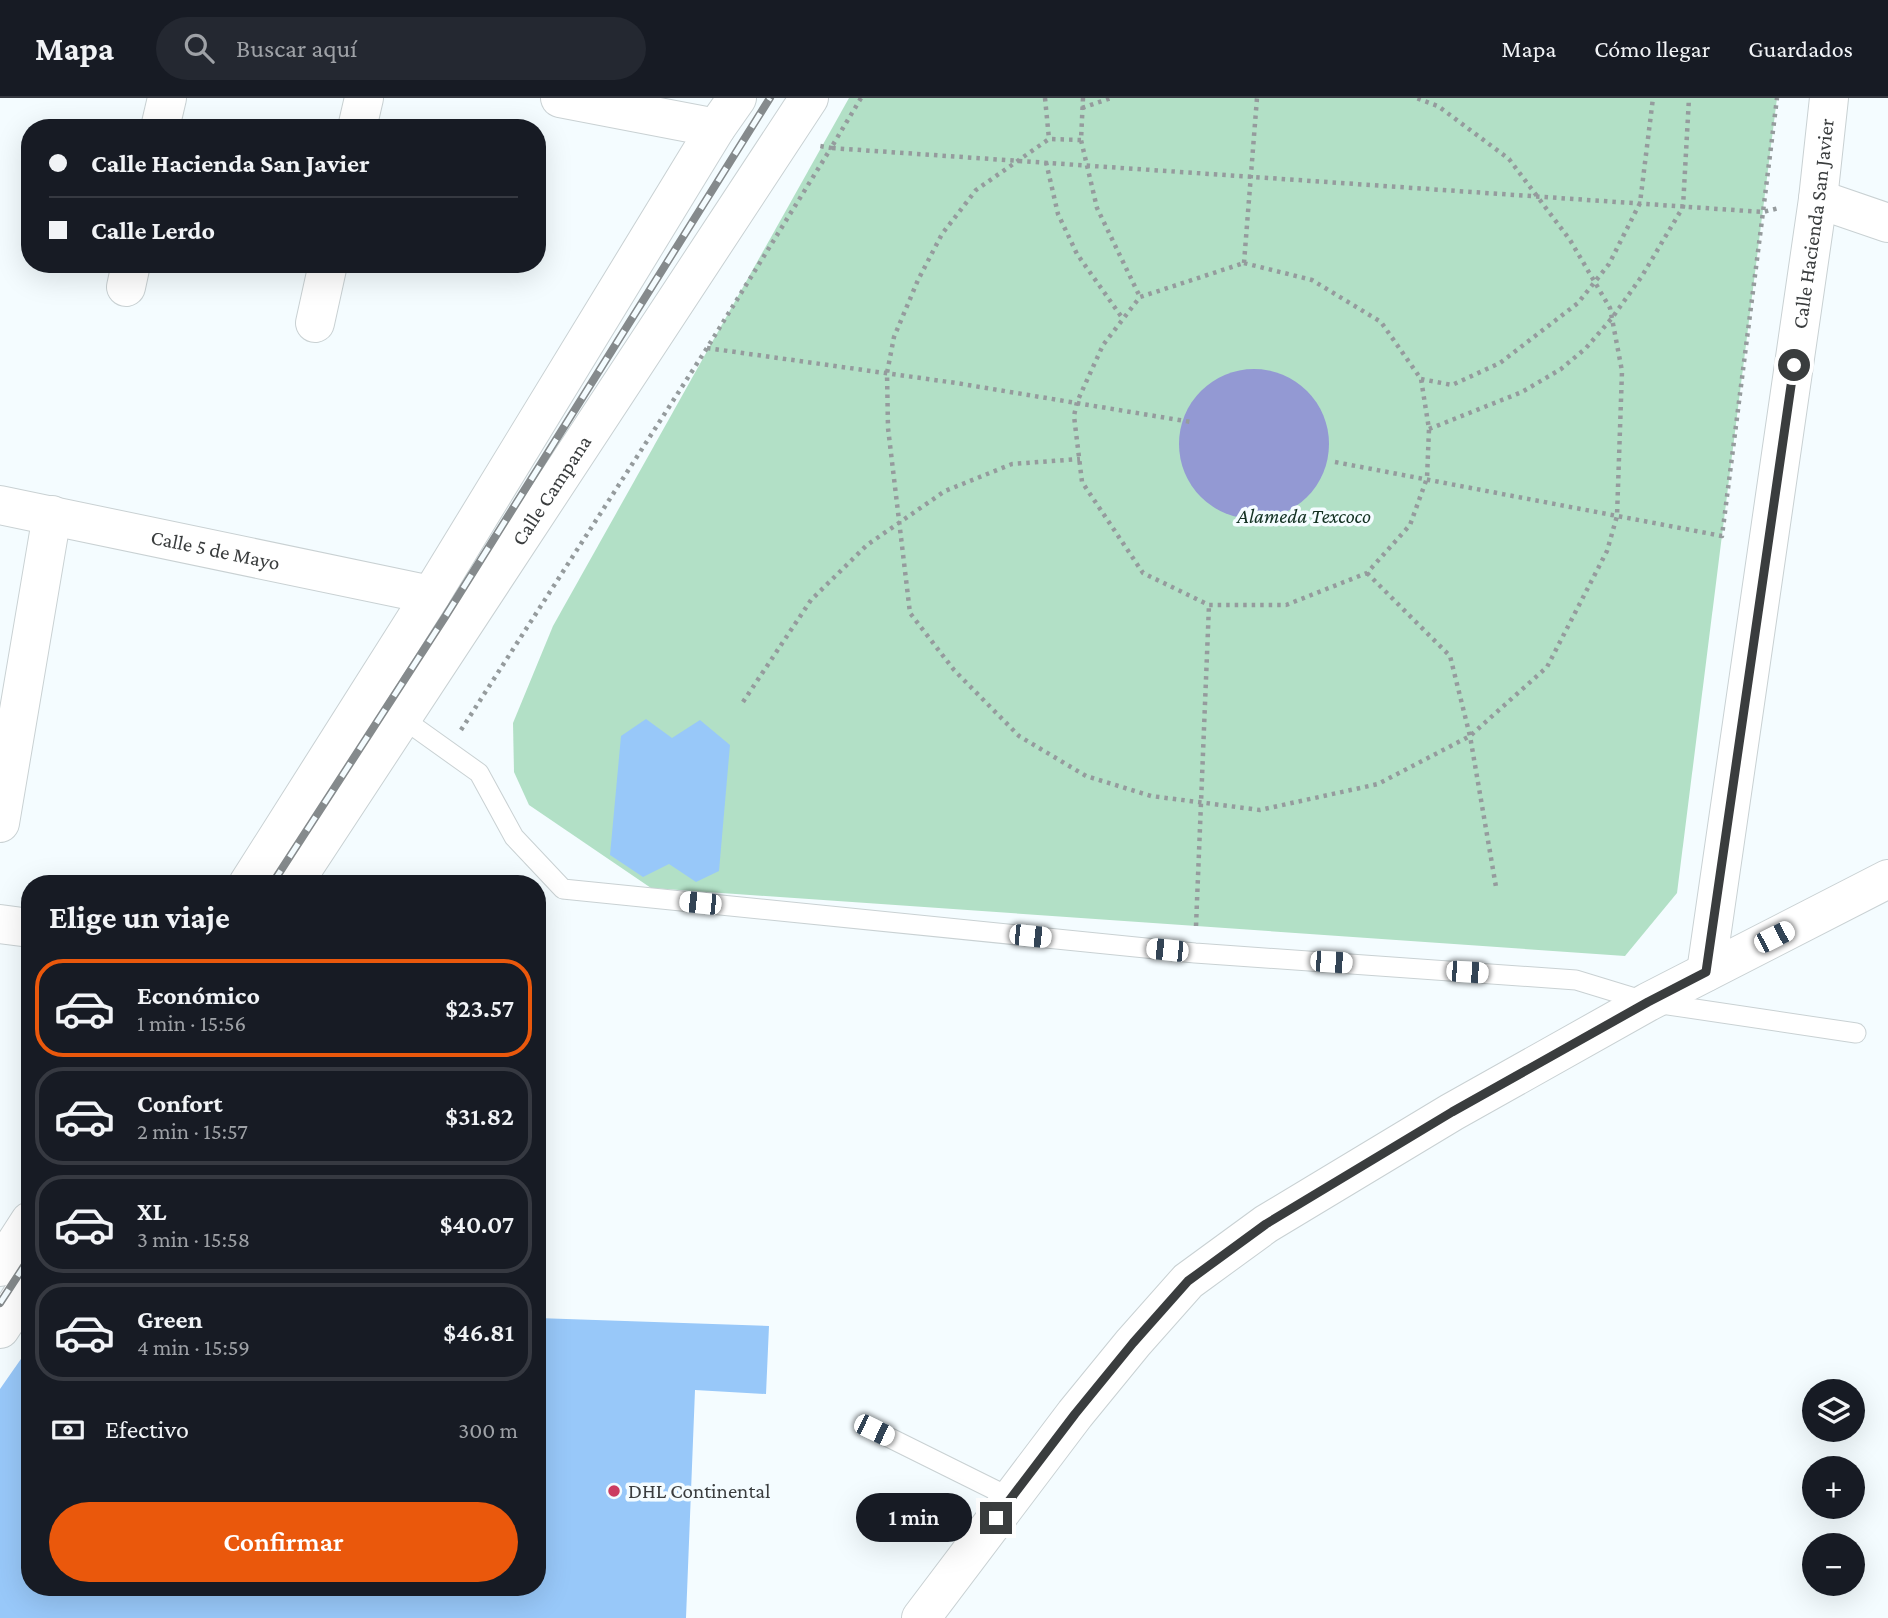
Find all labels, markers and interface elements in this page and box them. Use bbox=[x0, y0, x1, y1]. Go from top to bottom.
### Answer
search box bbox=[156, 17, 646, 80]
icon: search bbox=[180, 29, 218, 67]
text: Mapa bbox=[35, 30, 114, 67]
text: Buscar aquí bbox=[236, 34, 357, 63]
text: Mapa bbox=[1502, 35, 1556, 62]
text: Cómo llegar bbox=[1594, 35, 1710, 62]
text: Guardados bbox=[1748, 35, 1853, 62]
street label: Calle Hacienda San Javier bbox=[1787, 117, 1839, 330]
text: Calle Hacienda San Javier bbox=[91, 149, 370, 178]
text: Calle Lerdo bbox=[91, 216, 215, 245]
route start bbox=[1778, 349, 1810, 381]
street label: Calle Campana bbox=[507, 430, 596, 550]
park label: Alameda Texcoco bbox=[1236, 504, 1371, 528]
street label: Calle 5 de Mayo bbox=[149, 525, 282, 575]
car bbox=[679, 890, 722, 916]
text: Elige un viaje bbox=[49, 899, 230, 935]
car bbox=[1751, 918, 1798, 956]
car bbox=[1009, 923, 1052, 949]
car bbox=[1146, 937, 1189, 963]
car bbox=[1310, 950, 1353, 974]
car bbox=[1446, 960, 1489, 984]
icon: car bbox=[53, 977, 116, 1040]
text: Económico bbox=[137, 981, 260, 1010]
text: $23.57 bbox=[445, 994, 514, 1023]
text: 1 min · 15:56 bbox=[137, 1010, 246, 1036]
icon: car bbox=[53, 1085, 116, 1148]
text: Confort bbox=[137, 1089, 223, 1118]
text: $31.82 bbox=[445, 1102, 514, 1131]
text: 2 min · 15:57 bbox=[137, 1118, 248, 1144]
icon: car bbox=[53, 1193, 116, 1256]
text: XL bbox=[137, 1197, 166, 1226]
text: $40.07 bbox=[440, 1210, 514, 1239]
text: 3 min · 15:58 bbox=[137, 1226, 250, 1252]
icon: car bbox=[53, 1301, 116, 1364]
text: Green bbox=[137, 1305, 203, 1334]
text: $46.81 bbox=[443, 1318, 514, 1347]
text: 4 min · 15:59 bbox=[137, 1334, 250, 1360]
map controls bbox=[1802, 1379, 1865, 1596]
button: layers bbox=[1802, 1379, 1865, 1442]
icon: cash bbox=[49, 1411, 87, 1449]
car bbox=[851, 1411, 898, 1449]
text: Efectivo bbox=[105, 1415, 189, 1444]
text: 300 m bbox=[458, 1417, 518, 1443]
button: + bbox=[1802, 1456, 1865, 1519]
place label: DHL Continental bbox=[628, 1479, 771, 1503]
marker: DHL Continental bbox=[606, 1483, 622, 1499]
callout: 1 min bbox=[856, 1494, 972, 1542]
button: Confirmar bbox=[49, 1502, 518, 1582]
route end bbox=[980, 1502, 1012, 1534]
text: 1 min bbox=[888, 1504, 940, 1530]
button: − bbox=[1802, 1533, 1865, 1596]

